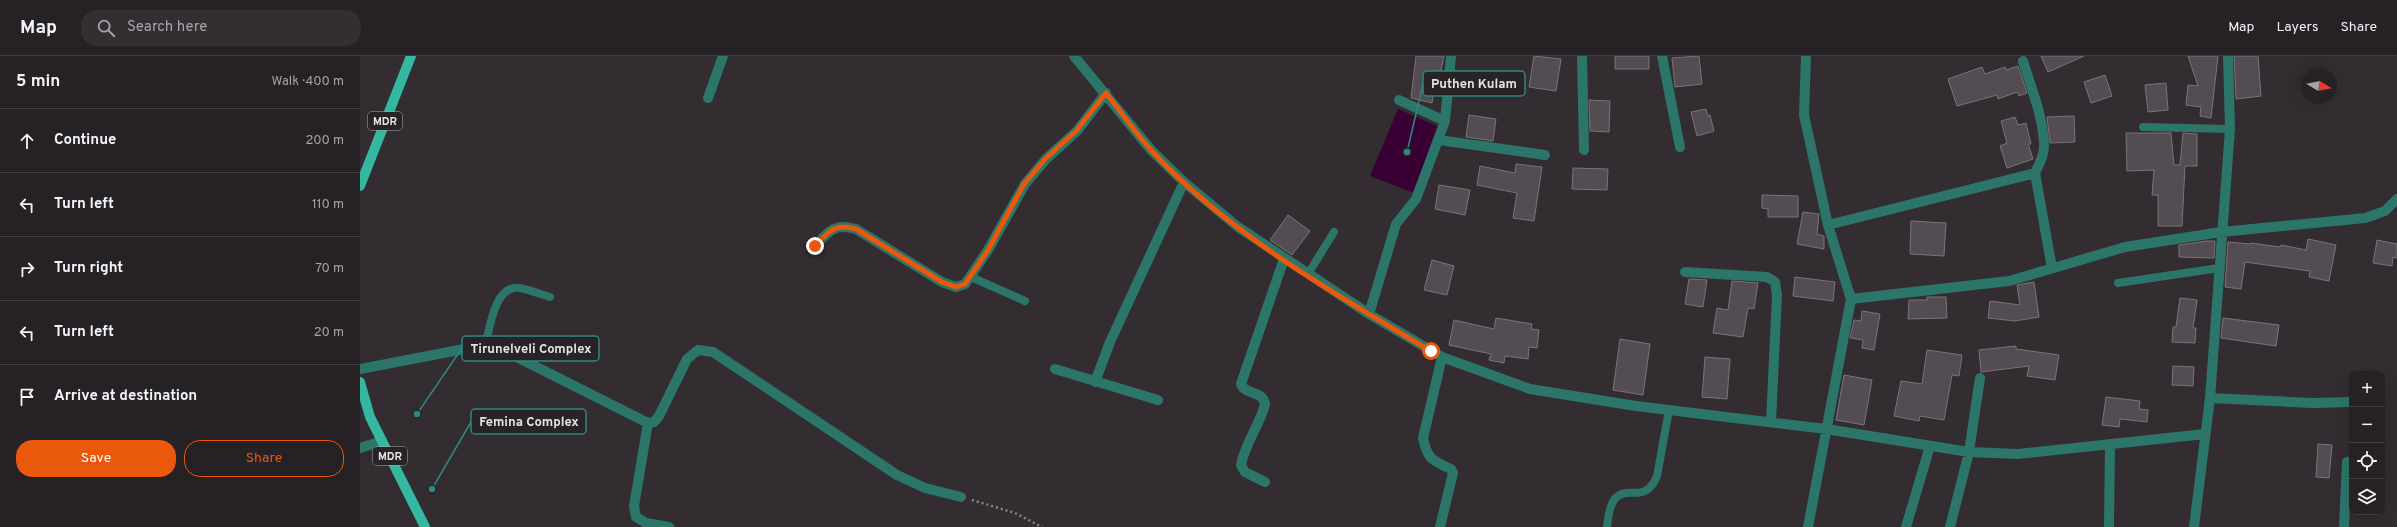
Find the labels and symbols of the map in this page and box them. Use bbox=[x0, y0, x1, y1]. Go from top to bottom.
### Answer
north arrow bbox=[2301, 68, 2337, 104]
callout: Puthen Kulam bbox=[1423, 71, 1525, 96]
text: Puthen Kulam bbox=[1431, 77, 1517, 93]
road number: MDR bbox=[368, 112, 402, 130]
route end bbox=[806, 237, 824, 255]
callout: Tirunelveli Complex bbox=[462, 336, 599, 361]
text: Tirunelveli Complex bbox=[470, 342, 592, 358]
route start bbox=[1422, 342, 1440, 360]
callout: Femina Complex bbox=[471, 409, 586, 434]
text: Femina Complex bbox=[479, 415, 579, 431]
road number: MDR bbox=[373, 447, 407, 465]

